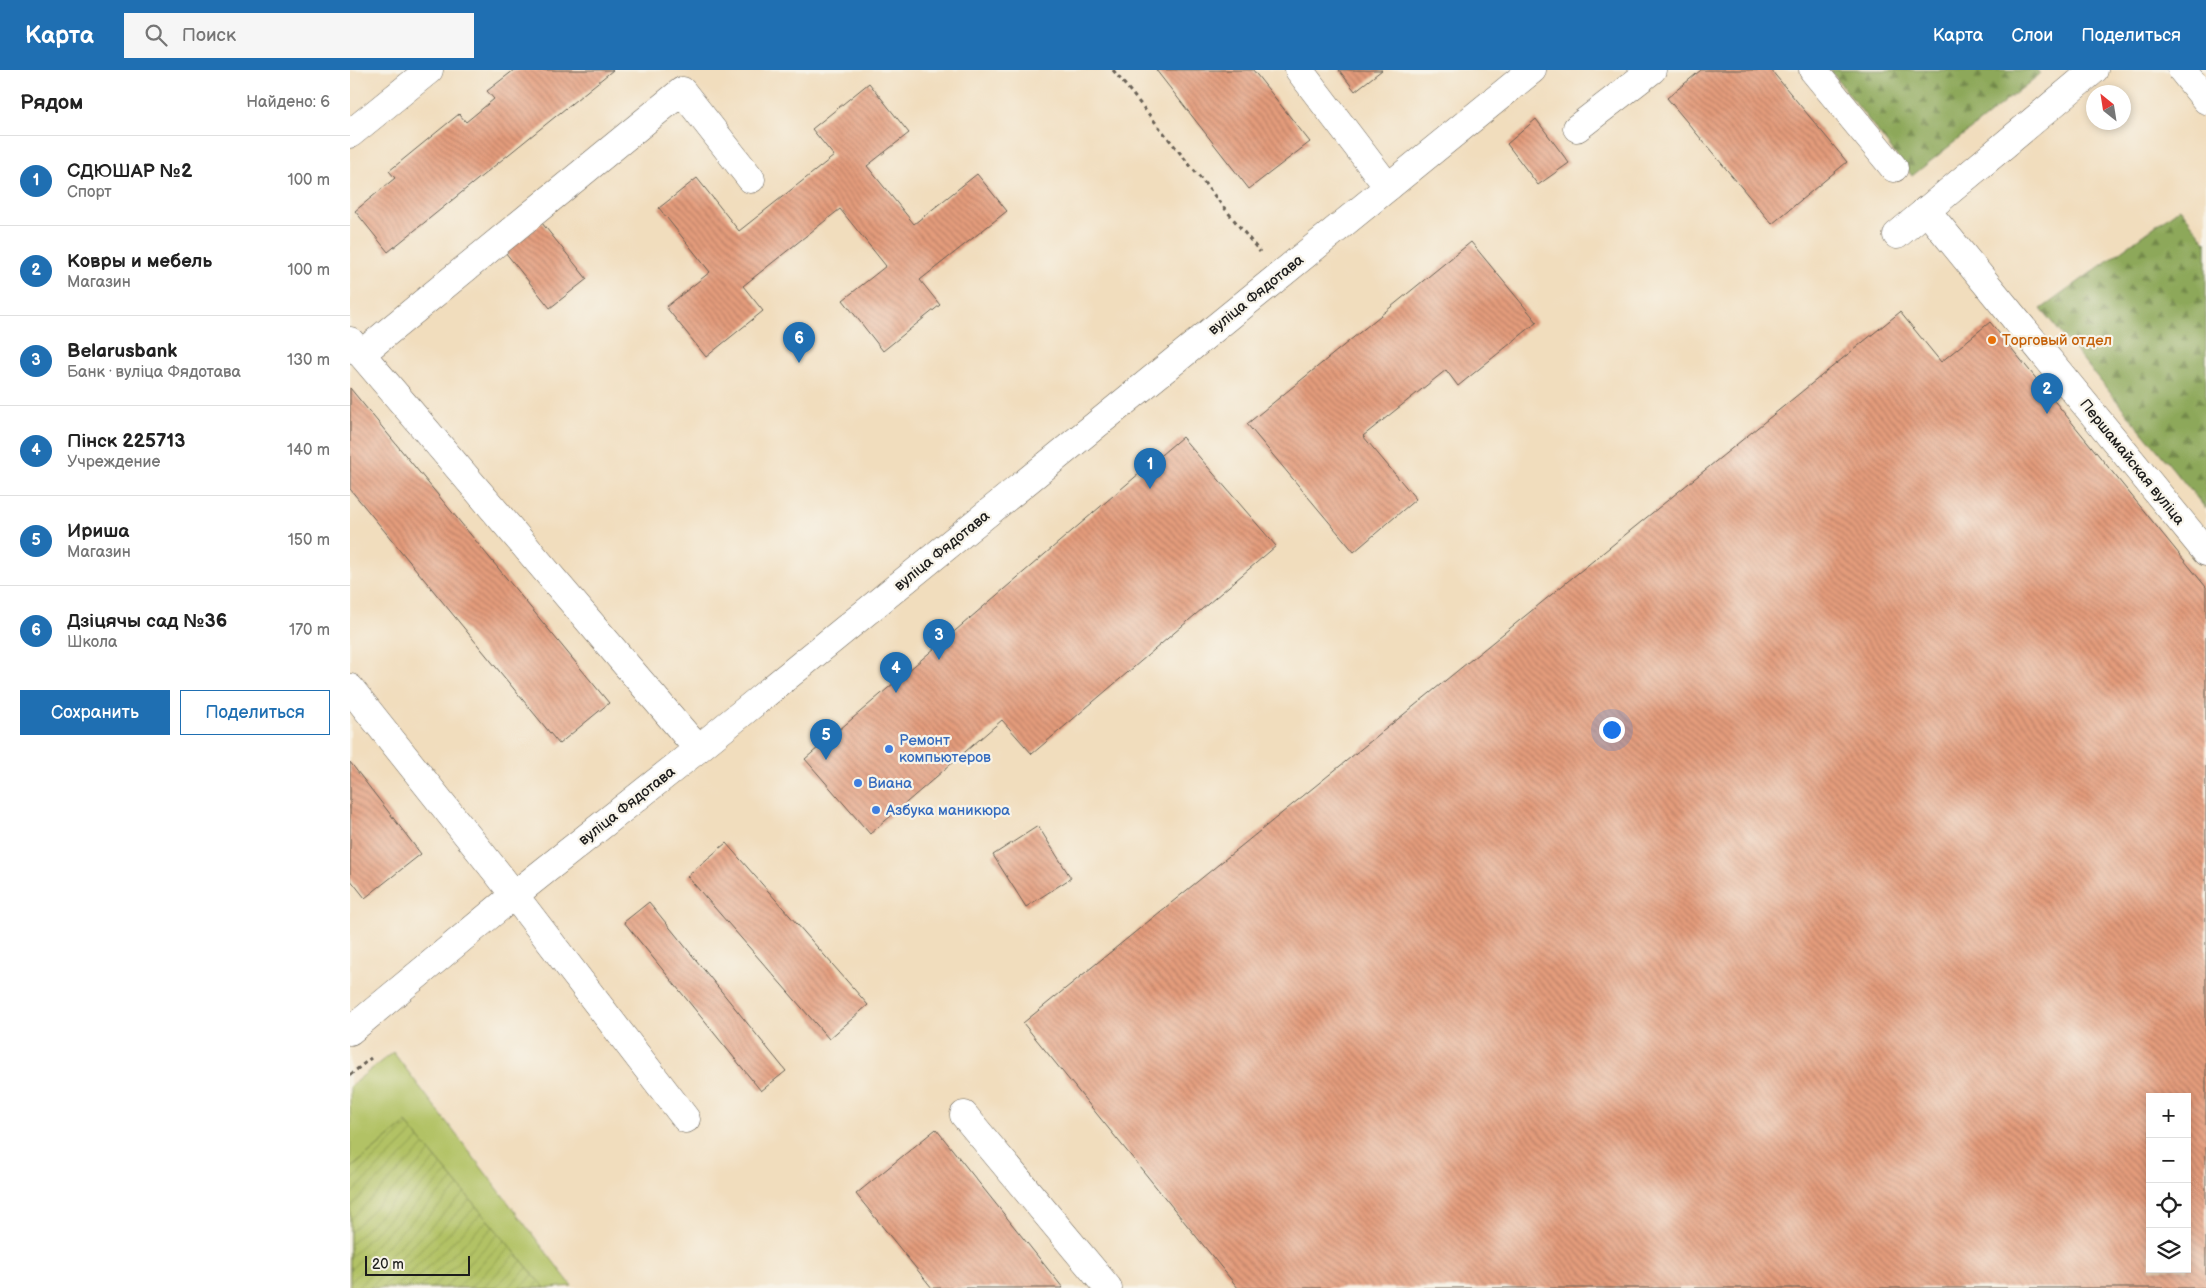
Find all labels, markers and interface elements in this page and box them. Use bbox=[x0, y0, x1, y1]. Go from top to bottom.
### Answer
search box bbox=[124, 13, 474, 58]
text: Карта bbox=[25, 21, 94, 50]
icon: search bbox=[142, 21, 170, 49]
text: Поиск bbox=[182, 24, 236, 47]
text: Карта bbox=[1933, 25, 1983, 46]
text: Слои bbox=[2011, 25, 2053, 46]
text: Поделиться bbox=[2081, 25, 2181, 46]
north arrow bbox=[2086, 85, 2131, 130]
text: Рядом bbox=[20, 90, 83, 115]
text: Найдено: 6 bbox=[246, 93, 330, 112]
text: СДЮШАР №2 bbox=[67, 160, 192, 183]
text: 1 bbox=[33, 171, 39, 190]
text: 100 m bbox=[287, 171, 330, 190]
text: Спорт bbox=[67, 183, 112, 202]
text: Ковры и мебель bbox=[67, 250, 212, 273]
street label: вуліца Фядотава bbox=[1204, 251, 1308, 339]
text: 2 bbox=[31, 261, 41, 280]
text: 100 m bbox=[287, 261, 330, 280]
text: Магазин bbox=[67, 273, 131, 292]
pin: 6 bbox=[783, 322, 815, 363]
place label: Торговый отдел bbox=[2002, 331, 2112, 350]
marker: Торговый отдел bbox=[1986, 334, 1998, 346]
text: Belarusbank bbox=[67, 340, 177, 363]
text: 3 bbox=[31, 351, 41, 370]
text: 130 m bbox=[287, 351, 330, 370]
text: Банк · вуліца Фядотава bbox=[67, 363, 241, 382]
pin: 2 bbox=[2031, 373, 2063, 414]
street label: Першамайская вуліца bbox=[2075, 395, 2189, 529]
text: Пінск 225713 bbox=[67, 430, 185, 453]
text: 4 bbox=[31, 441, 41, 460]
text: 140 m bbox=[287, 441, 330, 460]
pin: 1 bbox=[1134, 448, 1166, 489]
text: Учреждение bbox=[67, 453, 160, 472]
street label: вуліца Фядотава bbox=[890, 507, 994, 595]
text: Ириша bbox=[67, 520, 129, 543]
text: 5 bbox=[31, 531, 41, 550]
text: 150 m bbox=[288, 531, 330, 550]
text: Магазин bbox=[67, 543, 131, 562]
text: Дзіцячы сад №36 bbox=[67, 610, 227, 633]
pin: 3 bbox=[923, 619, 955, 660]
text: 6 bbox=[31, 621, 41, 640]
text: 170 m bbox=[289, 621, 330, 640]
text: Школа bbox=[67, 633, 117, 652]
pin: 4 bbox=[880, 652, 912, 693]
button: Сохранить bbox=[20, 690, 170, 735]
button: Поделиться bbox=[180, 690, 330, 735]
your location bbox=[1599, 717, 1625, 743]
pin: 5 bbox=[810, 719, 842, 760]
place label: Ремонт компьютеров bbox=[899, 731, 991, 767]
marker: Ремонт компьютеров bbox=[883, 743, 895, 755]
street label: вуліца Фядотава bbox=[575, 762, 679, 850]
place label: Виана bbox=[868, 774, 912, 793]
marker: Виана bbox=[852, 777, 864, 789]
place label: Азбука маникюра bbox=[885, 801, 1010, 820]
marker: Азбука маникюра bbox=[870, 804, 882, 816]
map controls bbox=[2146, 1093, 2191, 1273]
button: + bbox=[2146, 1093, 2191, 1138]
button: − bbox=[2146, 1138, 2191, 1183]
button: locate bbox=[2146, 1183, 2191, 1228]
button: layers bbox=[2146, 1228, 2191, 1273]
scale bar bbox=[365, 1253, 470, 1276]
text: 20 m bbox=[372, 1256, 404, 1273]

